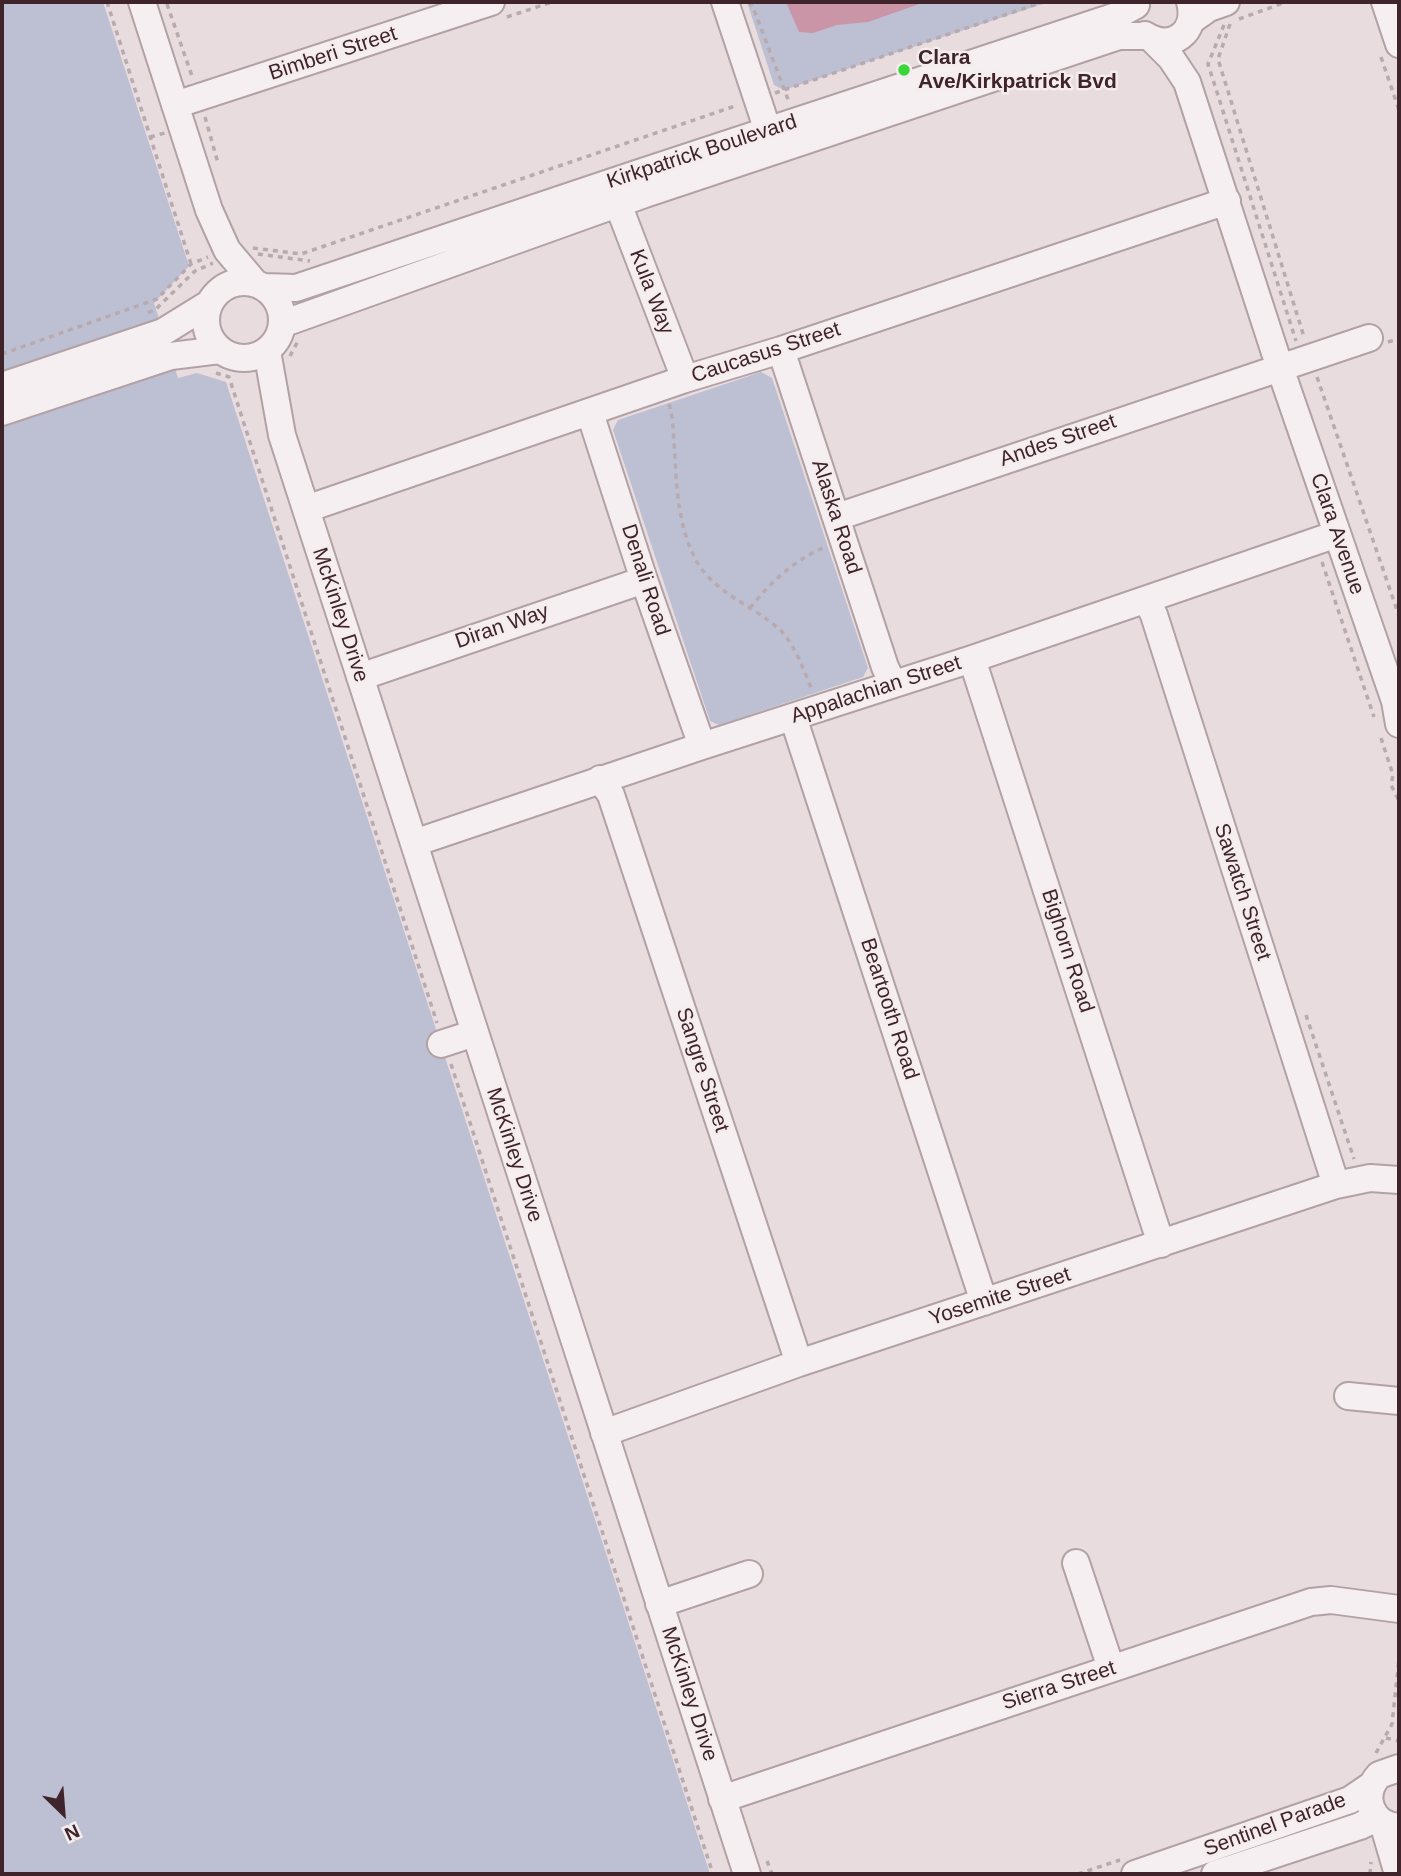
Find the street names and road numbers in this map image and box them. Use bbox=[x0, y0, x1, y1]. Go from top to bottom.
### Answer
street label: Bimberi Street bbox=[266, 21, 400, 87]
street label: Kirkpatrick Boulevard bbox=[604, 109, 800, 195]
street label: Kula Way bbox=[623, 246, 679, 338]
street label: Caucasus Street bbox=[688, 317, 844, 389]
street label: Andes Street bbox=[997, 409, 1119, 473]
street label: Alaska Road bbox=[806, 456, 866, 578]
street label: Clara Avenue bbox=[1304, 470, 1370, 598]
street label: Denali Road bbox=[615, 521, 675, 639]
street label: McKinley Drive bbox=[306, 545, 374, 685]
street label: Diran Way bbox=[452, 599, 552, 655]
street label: Appalachian Street bbox=[788, 651, 964, 729]
street label: Sawatch Street bbox=[1208, 820, 1276, 964]
street label: Bighorn Road bbox=[1035, 886, 1099, 1016]
street label: Beartooth Road bbox=[854, 935, 924, 1083]
street label: Sangre Street bbox=[670, 1004, 734, 1136]
street label: McKinley Drive bbox=[480, 1085, 548, 1225]
street label: Yosemite Street bbox=[926, 1262, 1074, 1332]
street label: McKinley Drive bbox=[655, 1624, 723, 1764]
street label: Sierra Street bbox=[999, 1656, 1119, 1716]
street label: Sentinel Parade bbox=[1200, 1788, 1350, 1862]

